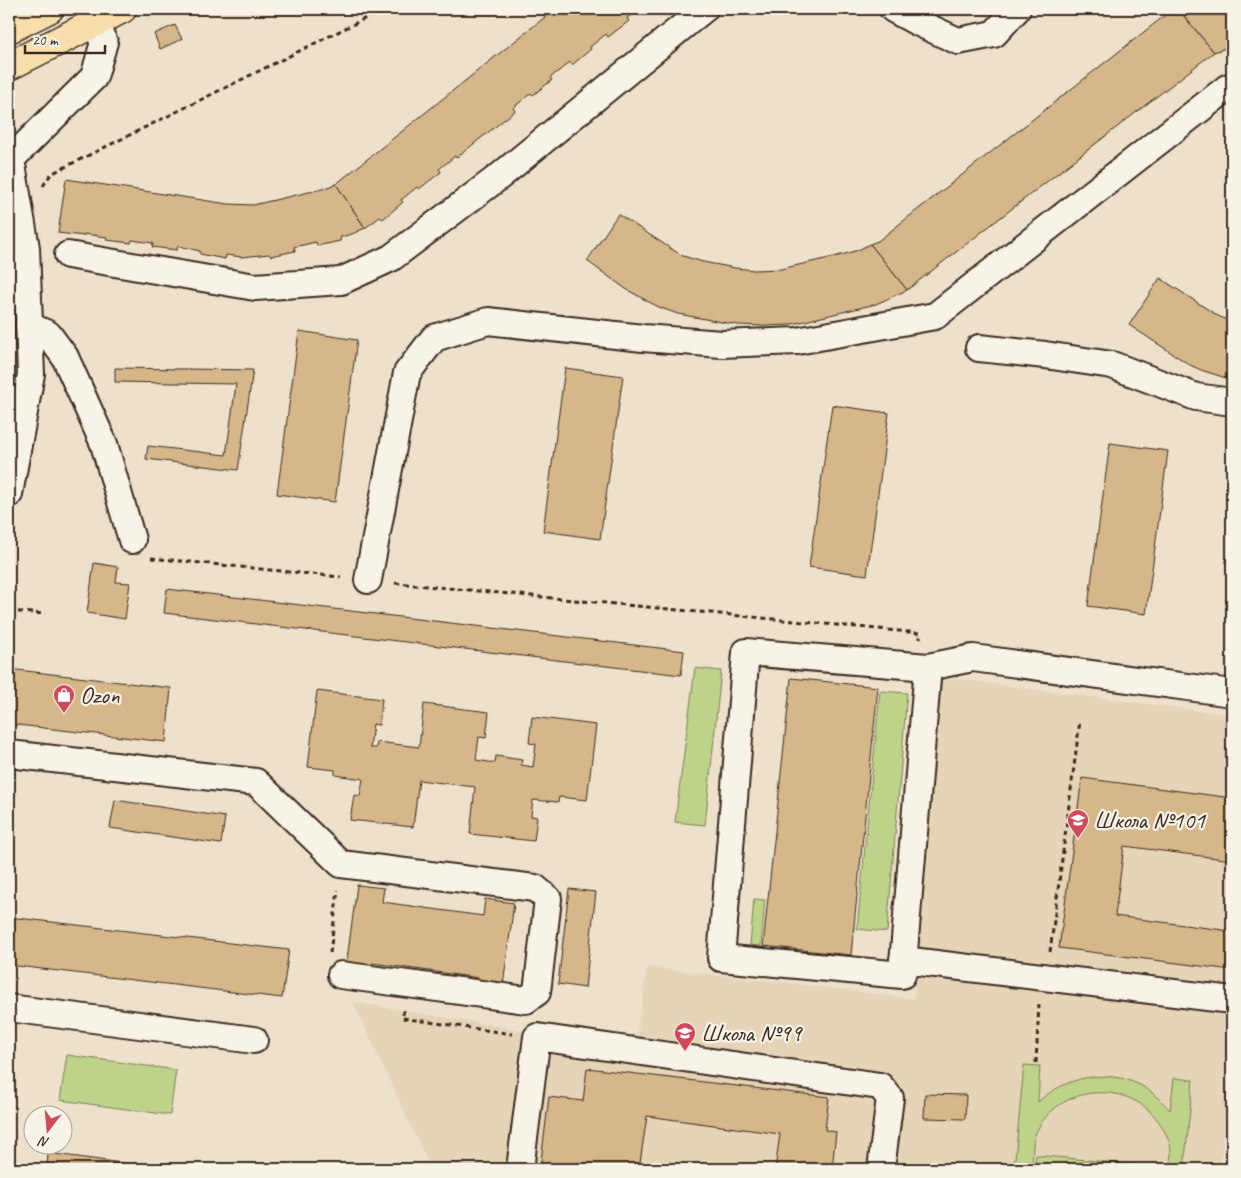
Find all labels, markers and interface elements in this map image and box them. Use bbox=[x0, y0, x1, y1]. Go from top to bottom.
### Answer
scale bar bbox=[25, 22, 105, 54]
text: 20 m bbox=[32, 31, 59, 50]
place label: Ozon bbox=[80, 680, 120, 710]
shop icon: Ozon bbox=[52, 683, 76, 714]
place label: Школа №101 bbox=[1094, 805, 1206, 835]
school or university icon: Школа №101 bbox=[1066, 808, 1090, 839]
place label: Школа №99 bbox=[701, 1018, 803, 1048]
school or university icon: Школа №99 bbox=[673, 1021, 697, 1052]
north arrow bbox=[22, 1106, 72, 1156]
text: N bbox=[36, 1132, 51, 1151]

